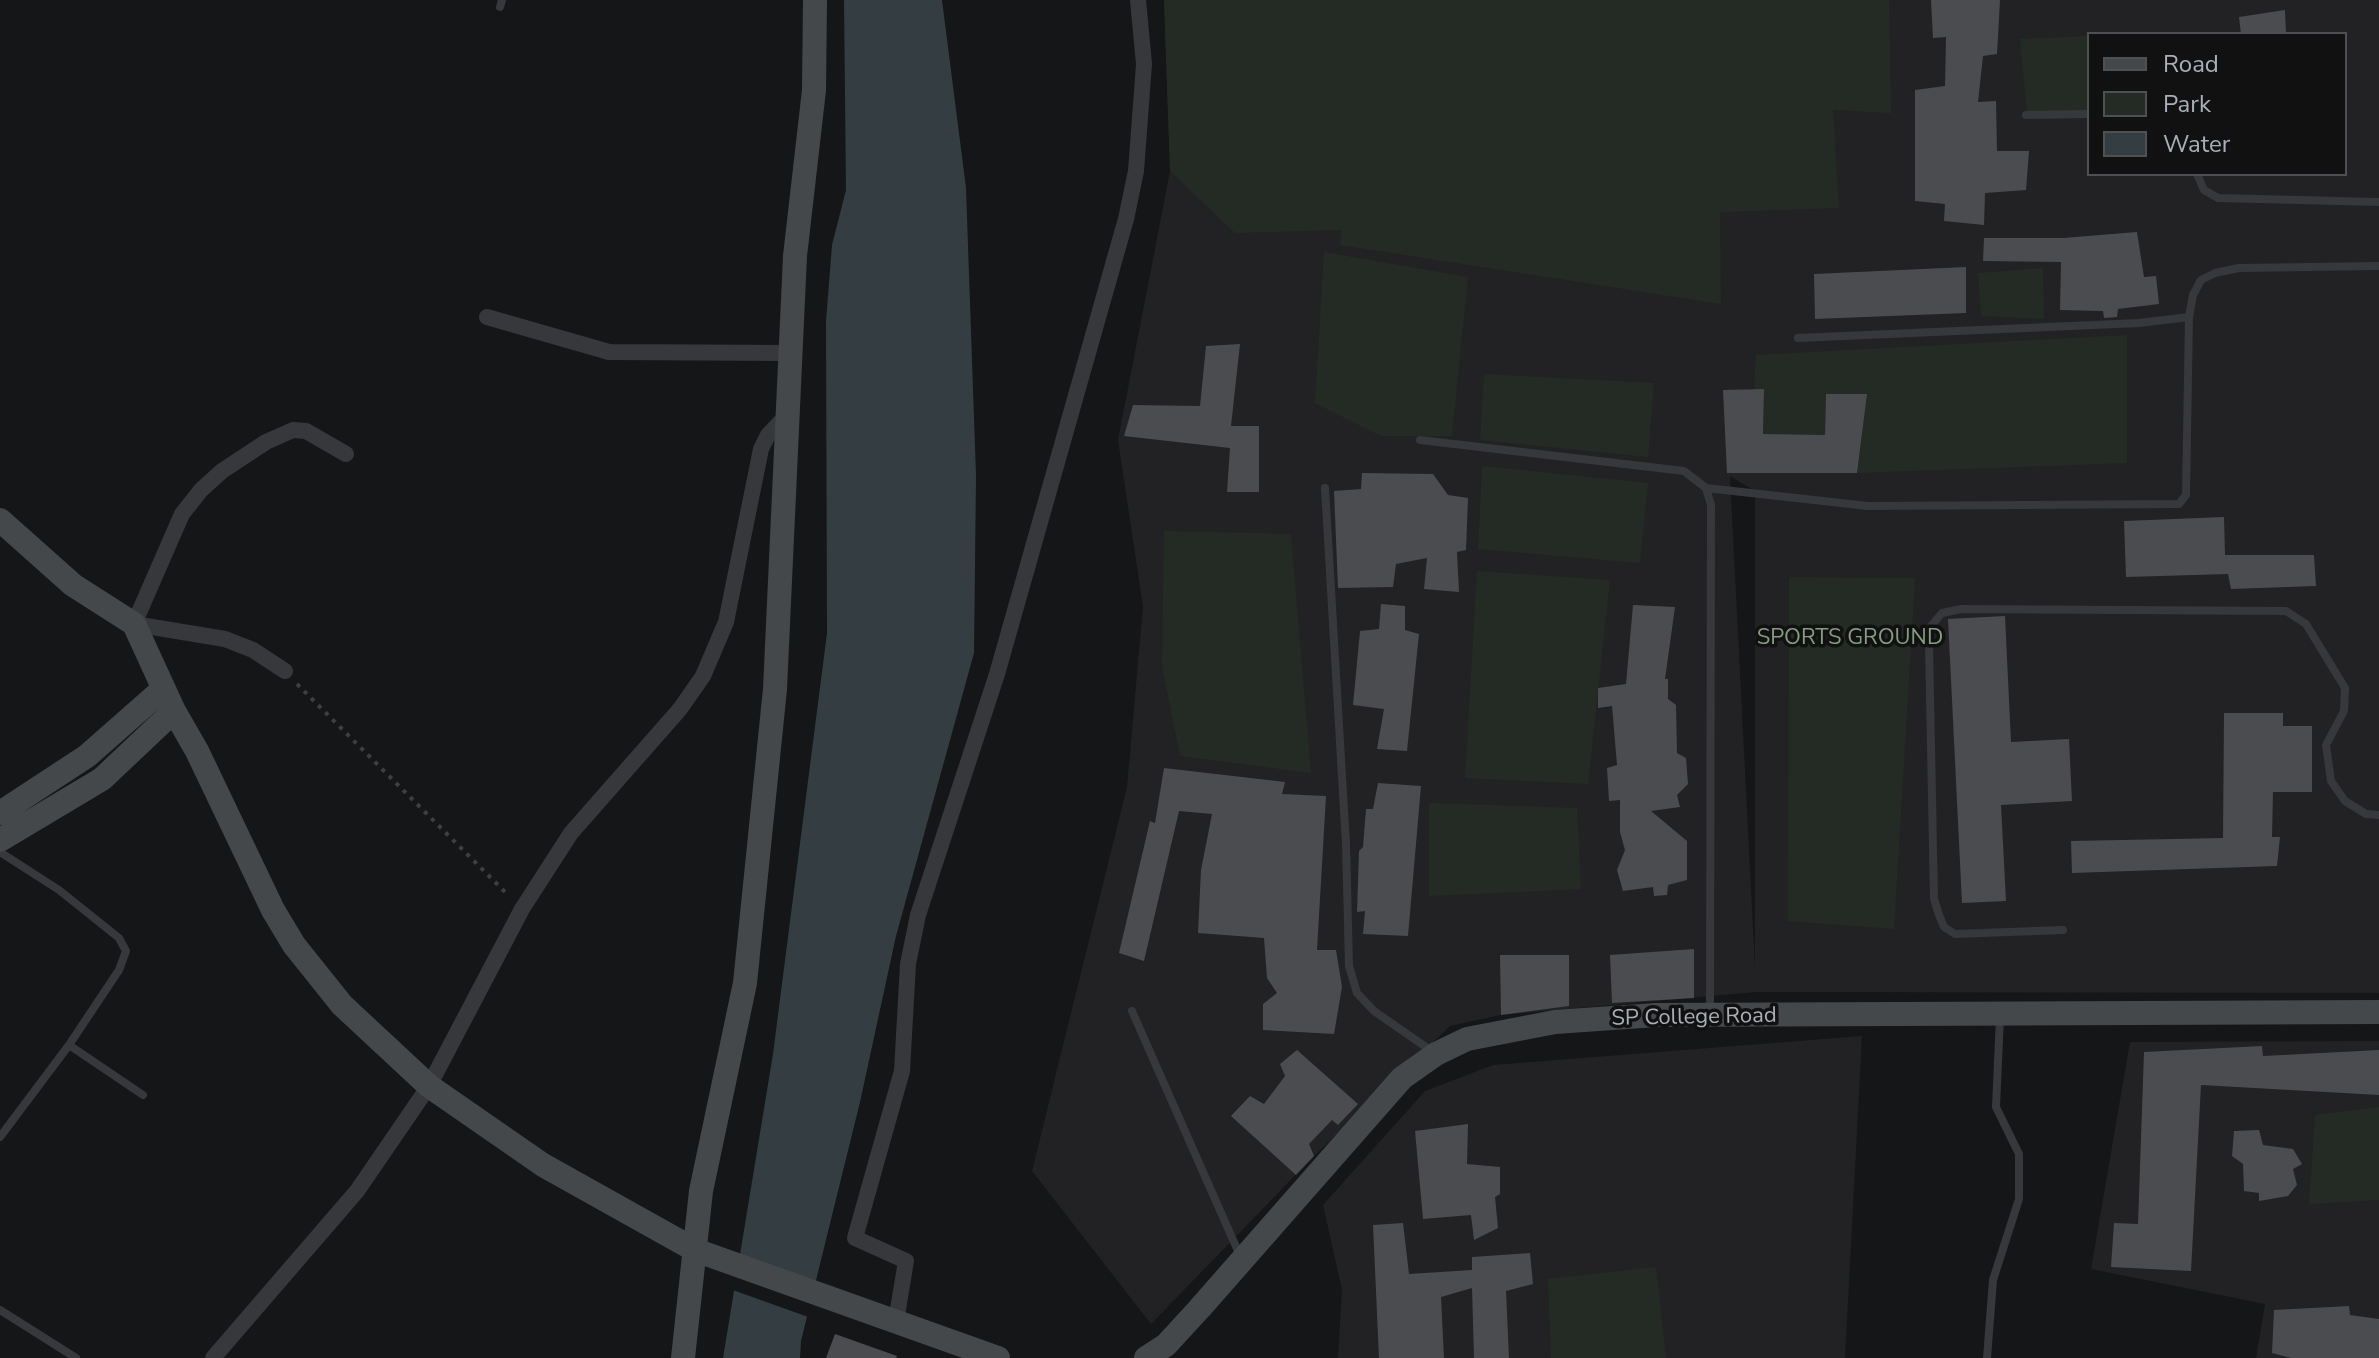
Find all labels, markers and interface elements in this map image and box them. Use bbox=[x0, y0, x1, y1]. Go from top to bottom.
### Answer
legend bbox=[2087, 32, 2347, 176]
text: Road bbox=[2163, 48, 2219, 80]
text: Park bbox=[2163, 88, 2211, 120]
text: Water bbox=[2163, 128, 2230, 160]
park label: SPORTS GROUND bbox=[1757, 626, 1943, 652]
street label: SP College Road bbox=[1611, 1003, 1777, 1033]

